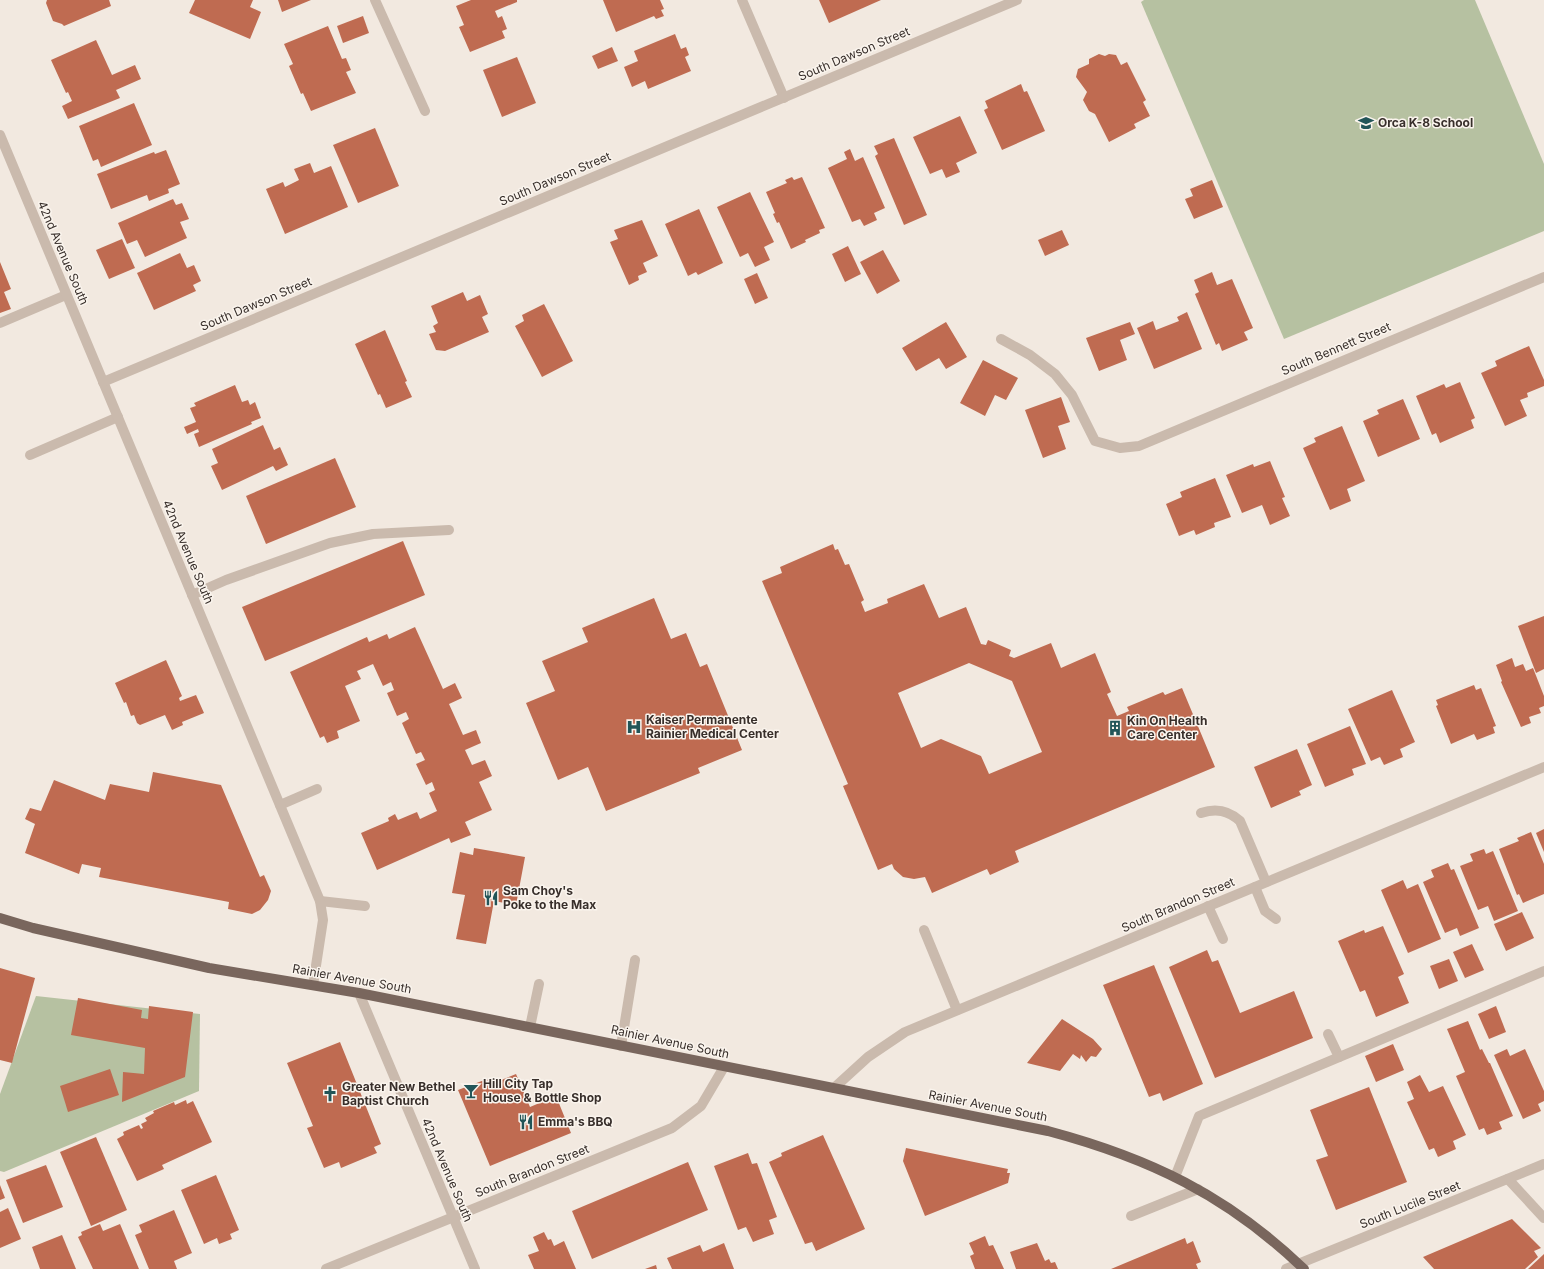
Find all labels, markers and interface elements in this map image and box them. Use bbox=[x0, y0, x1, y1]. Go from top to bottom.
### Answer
street label: South Dawson Street bbox=[796, 23, 912, 84]
school or university icon: Orca K-8 School bbox=[1357, 114, 1375, 132]
place label: Orca K-8 School bbox=[1378, 115, 1473, 130]
street label: South Dawson Street bbox=[497, 148, 613, 209]
street label: 42nd Avenue South bbox=[35, 199, 92, 307]
street label: South Dawson Street bbox=[198, 273, 314, 334]
street label: South Bennett Street bbox=[1279, 319, 1393, 378]
street label: 42nd Avenue South bbox=[160, 498, 217, 606]
place label: Kaiser Permanente Rainier Medical Center bbox=[646, 712, 779, 741]
place label: Kin On Health Care Center bbox=[1127, 713, 1207, 742]
hospital icon: Kaiser Permanente Rainier Medical Center bbox=[625, 718, 643, 736]
building icon: Kin On Health Care Center bbox=[1106, 719, 1124, 737]
street label: South Brandon Street bbox=[1119, 874, 1237, 935]
place label: Sam Choy's Poke to the Max bbox=[503, 883, 596, 912]
restaurant icon: Sam Choy's Poke to the Max bbox=[482, 889, 500, 907]
street label: Rainier Avenue South bbox=[291, 961, 413, 996]
street label: Rainier Avenue South bbox=[609, 1022, 731, 1061]
place label: Hill City Tap House & Bottle Shop bbox=[483, 1076, 602, 1105]
place label: Greater New Bethel Baptist Church bbox=[342, 1079, 456, 1108]
bar icon: Hill City Tap House & Bottle Shop bbox=[462, 1082, 480, 1100]
church icon: Greater New Bethel Baptist Church bbox=[321, 1085, 339, 1103]
street label: Rainier Avenue South bbox=[927, 1087, 1049, 1124]
restaurant icon: Emma's BBQ bbox=[517, 1113, 535, 1131]
place label: Emma's BBQ bbox=[538, 1114, 613, 1129]
street label: 42nd Avenue South bbox=[419, 1116, 476, 1224]
street label: South Brandon Street bbox=[473, 1141, 591, 1200]
street label: South Lucile Street bbox=[1357, 1177, 1462, 1232]

